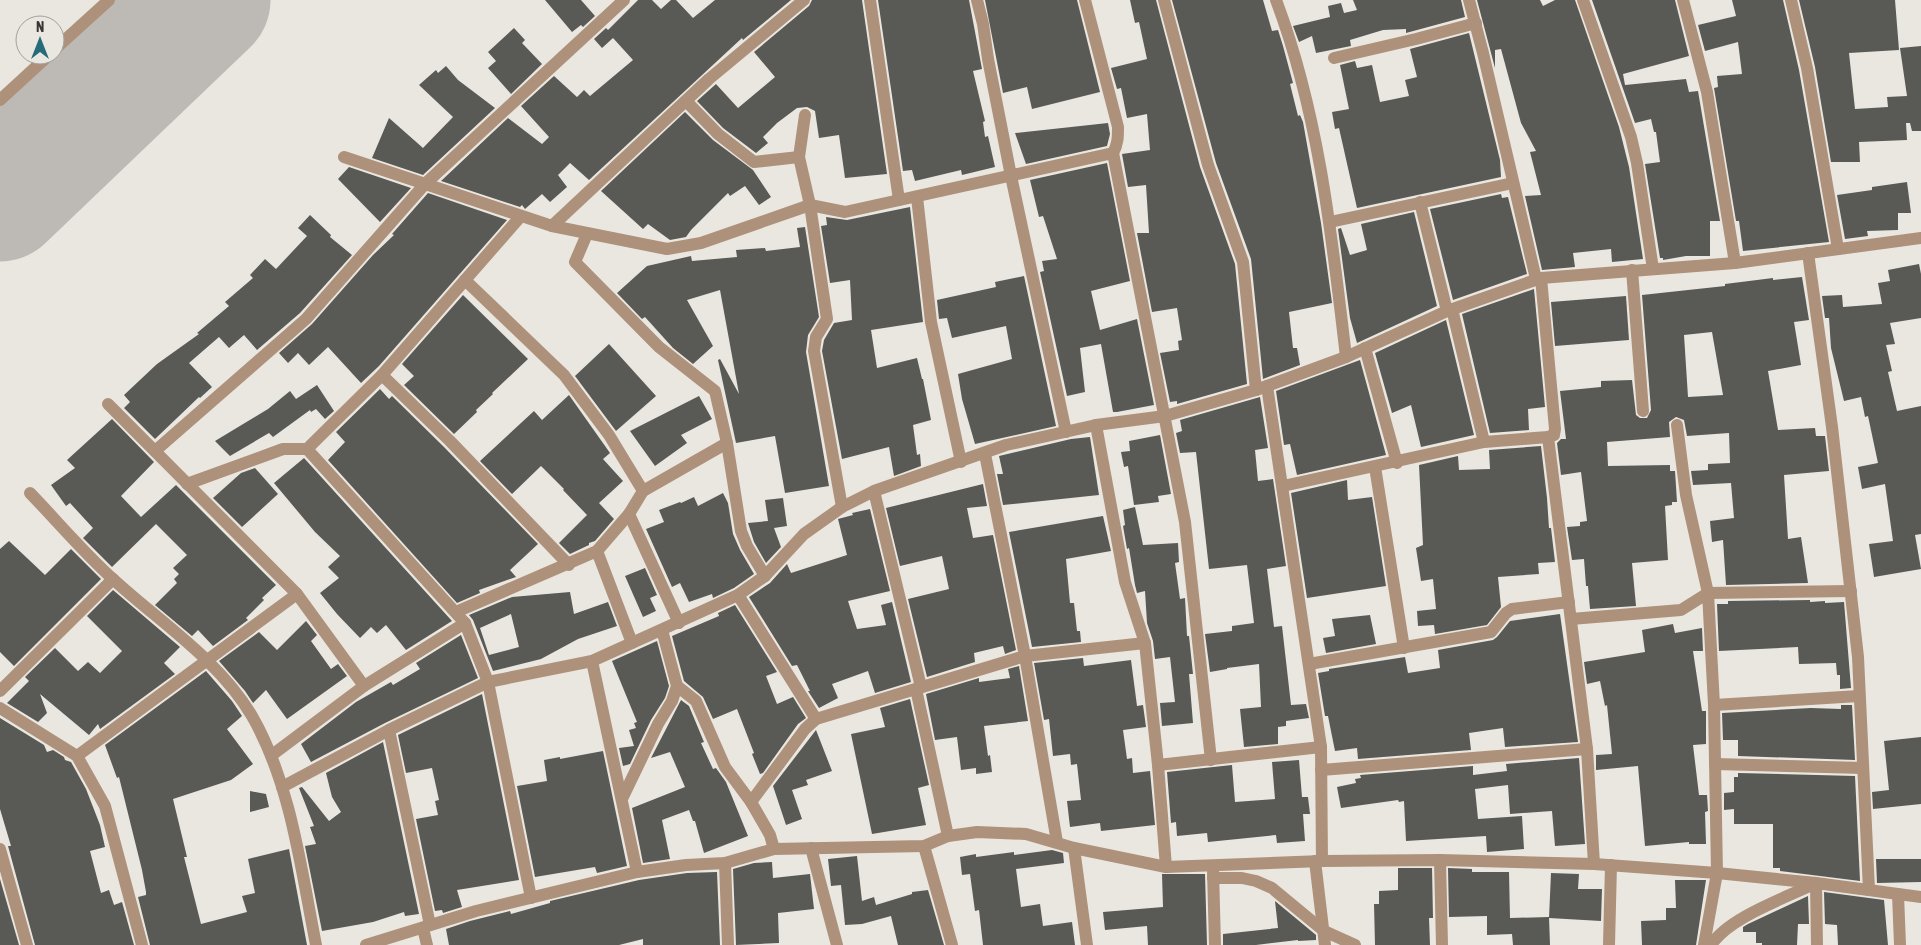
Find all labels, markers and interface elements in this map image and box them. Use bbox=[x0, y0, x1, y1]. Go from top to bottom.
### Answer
north arrow bbox=[15, 15, 65, 65]
text: N bbox=[36, 19, 44, 35]

